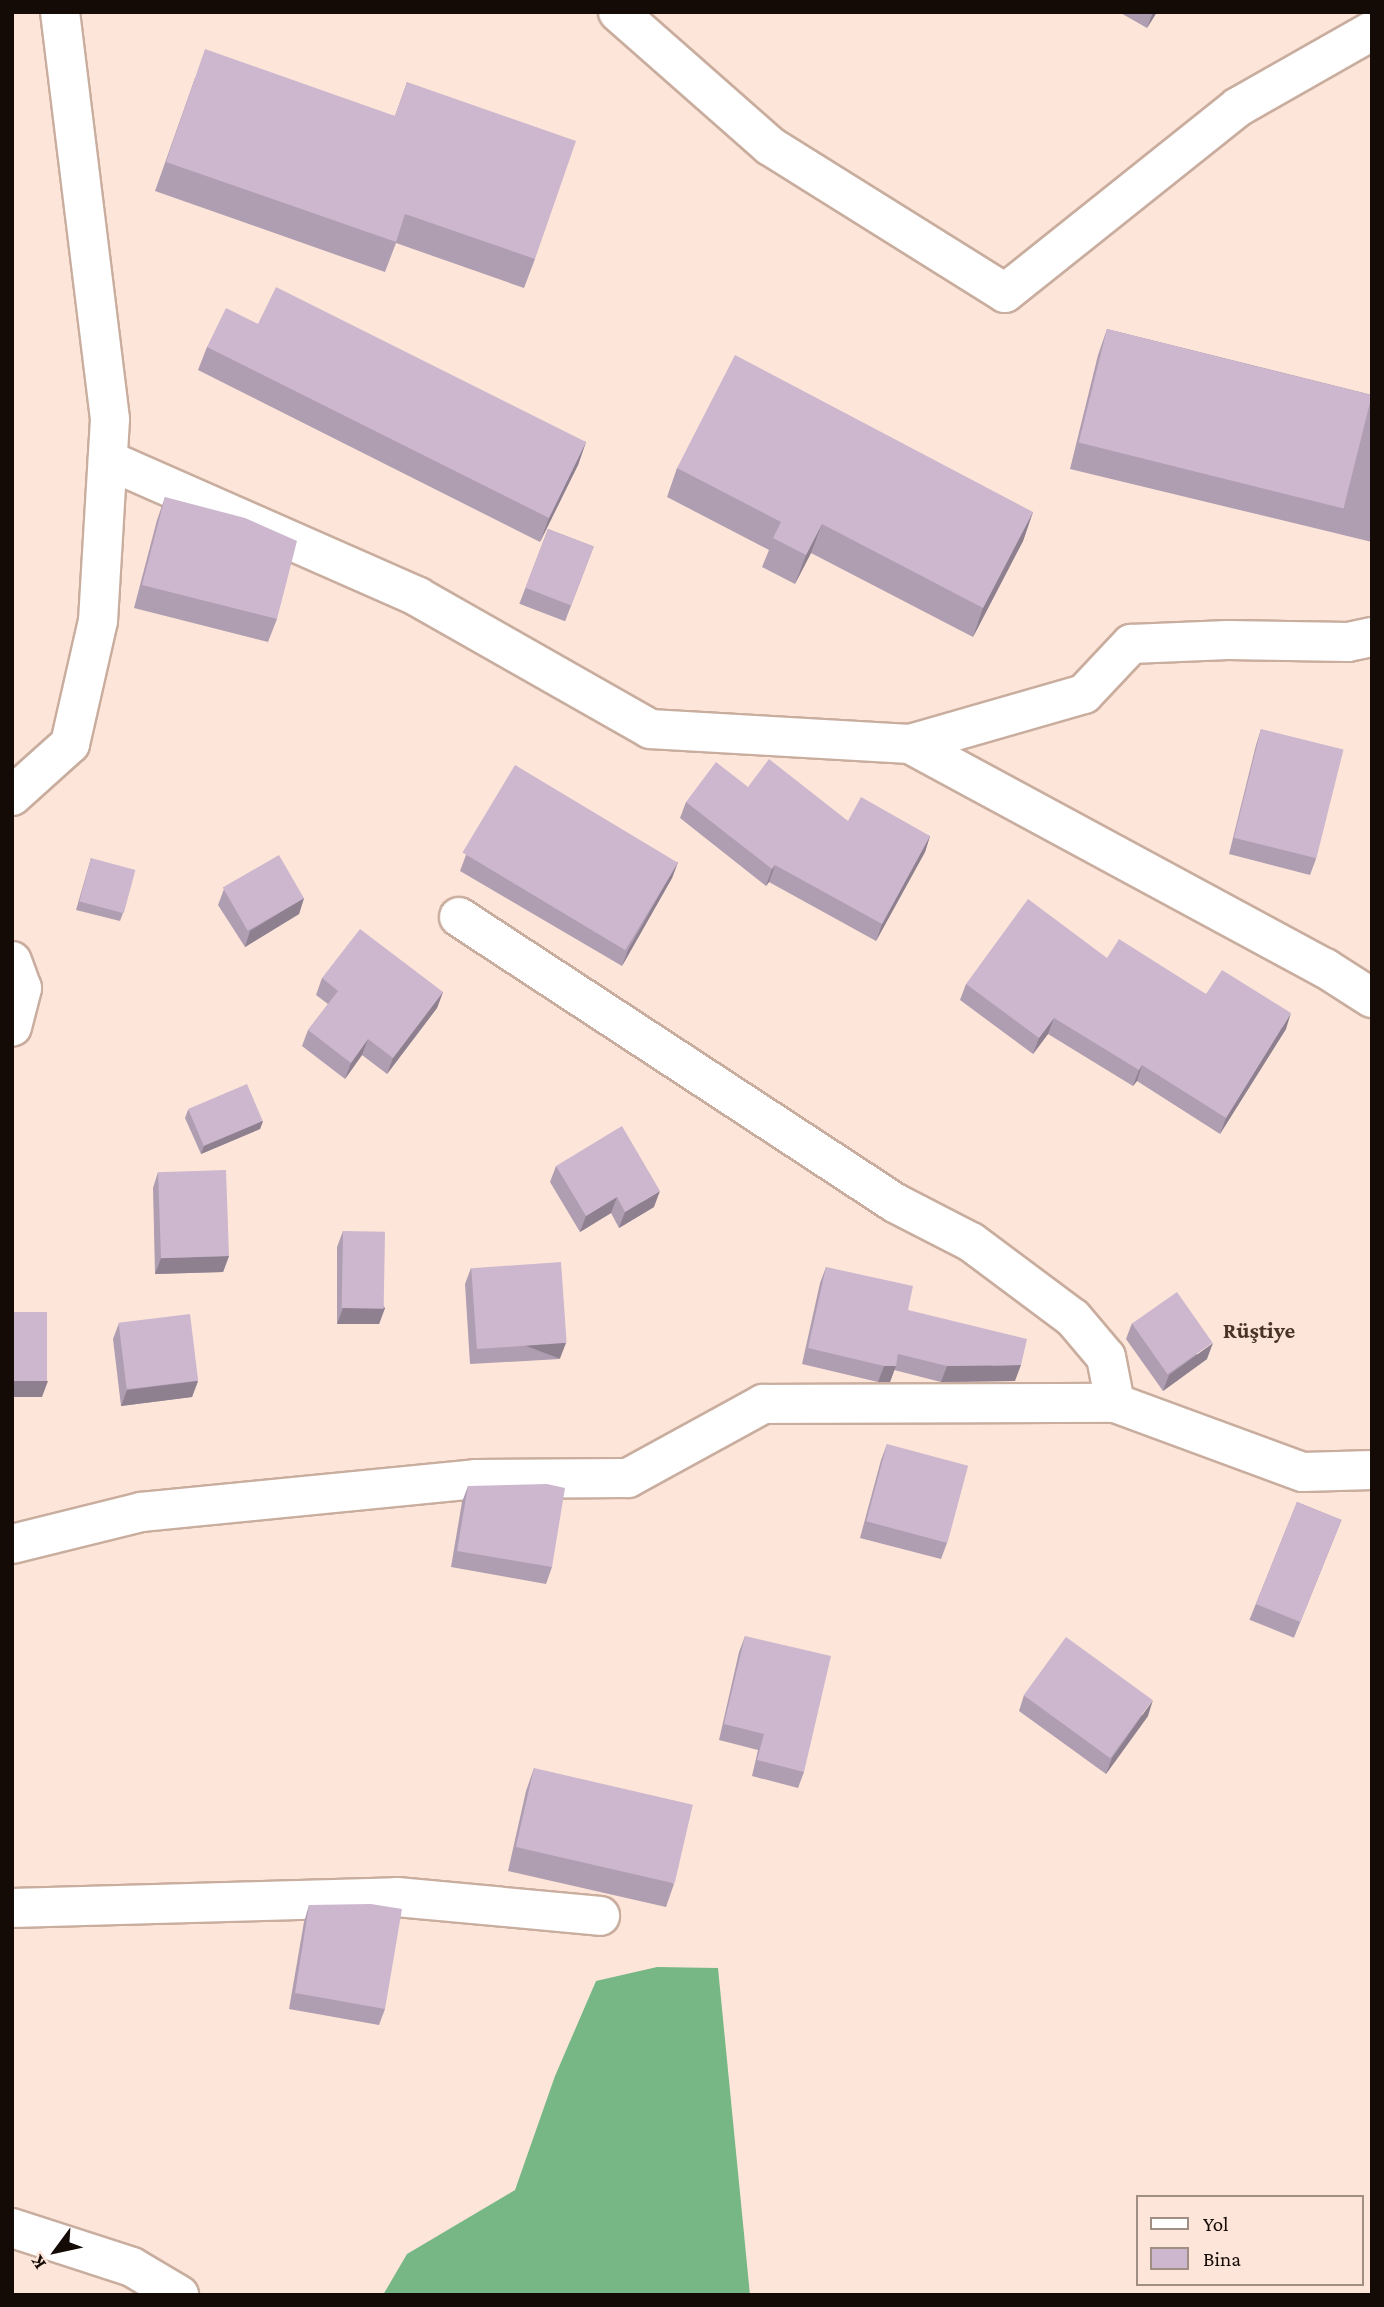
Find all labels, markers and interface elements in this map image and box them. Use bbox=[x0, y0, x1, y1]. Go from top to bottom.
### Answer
district label: Rüştiye bbox=[1223, 1316, 1295, 1344]
legend bbox=[1136, 2195, 1363, 2286]
text: Yol bbox=[1203, 2212, 1229, 2236]
north arrow bbox=[21, 2216, 91, 2286]
text: Bina bbox=[1203, 2247, 1241, 2271]
text: K bbox=[26, 2252, 50, 2274]

